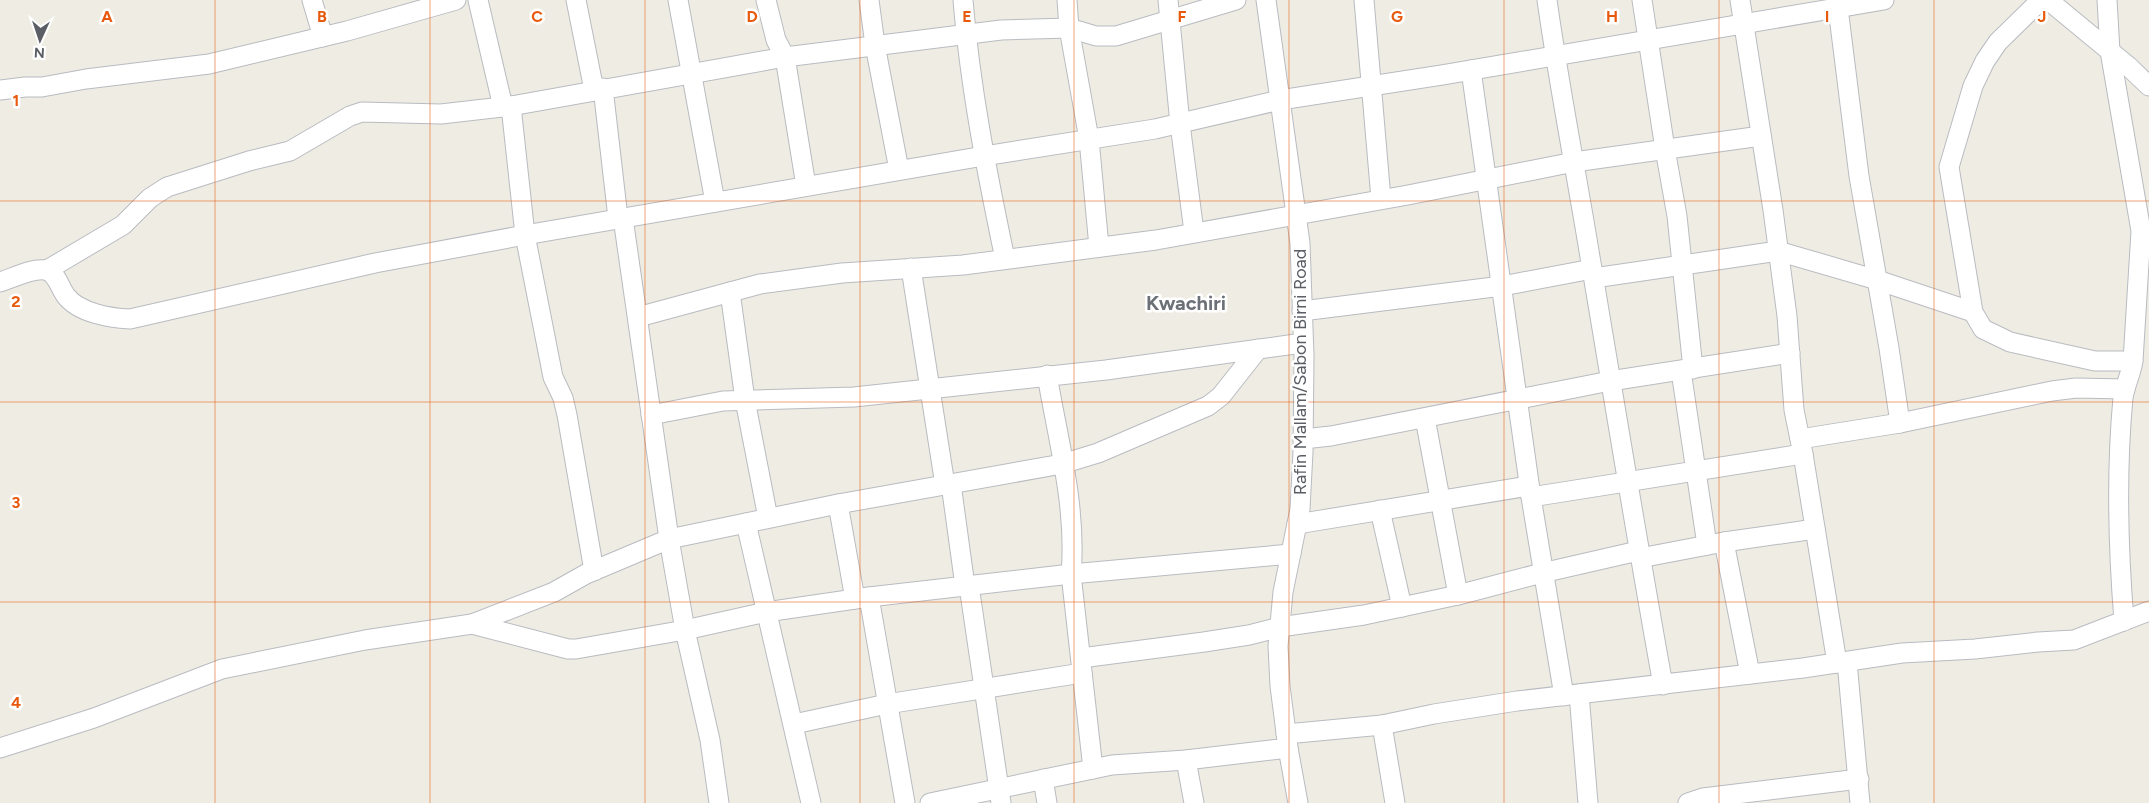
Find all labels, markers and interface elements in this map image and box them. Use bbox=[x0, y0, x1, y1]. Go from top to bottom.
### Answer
text: A bbox=[101, 7, 113, 26]
text: B bbox=[317, 7, 327, 26]
text: C bbox=[531, 7, 543, 26]
text: D bbox=[746, 7, 758, 26]
text: E bbox=[962, 7, 972, 26]
text: F bbox=[1178, 7, 1187, 26]
text: G bbox=[1391, 7, 1403, 26]
text: H bbox=[1606, 7, 1618, 26]
text: I bbox=[1825, 7, 1829, 26]
text: J bbox=[2038, 7, 2046, 26]
north arrow bbox=[15, 15, 65, 65]
text: N bbox=[33, 44, 45, 61]
text: 1 bbox=[13, 91, 19, 110]
street label: Rafin Mallam/Sabon Birni Road bbox=[1289, 249, 1311, 495]
district label: Kwachiri bbox=[1146, 291, 1226, 315]
text: 2 bbox=[11, 292, 21, 311]
text: 3 bbox=[12, 493, 21, 512]
text: 4 bbox=[11, 693, 21, 712]

